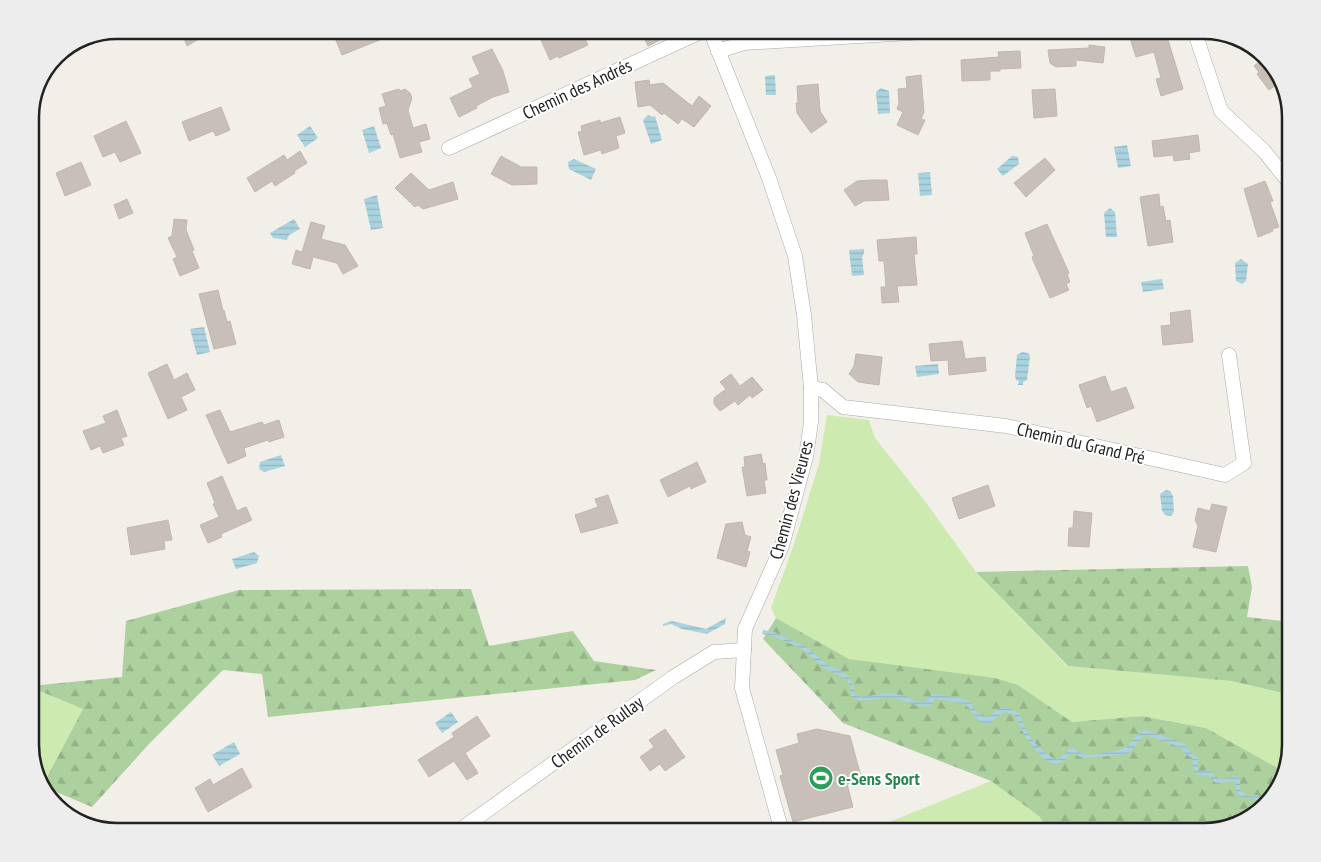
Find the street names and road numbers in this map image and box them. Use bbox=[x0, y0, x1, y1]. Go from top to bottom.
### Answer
street label: Chemin des Andrés bbox=[519, 54, 635, 124]
street label: Chemin du Grand Pré bbox=[1015, 417, 1147, 469]
street label: Chemin des Vieures bbox=[764, 438, 818, 562]
street label: Chemin de Rullay bbox=[546, 691, 648, 773]

